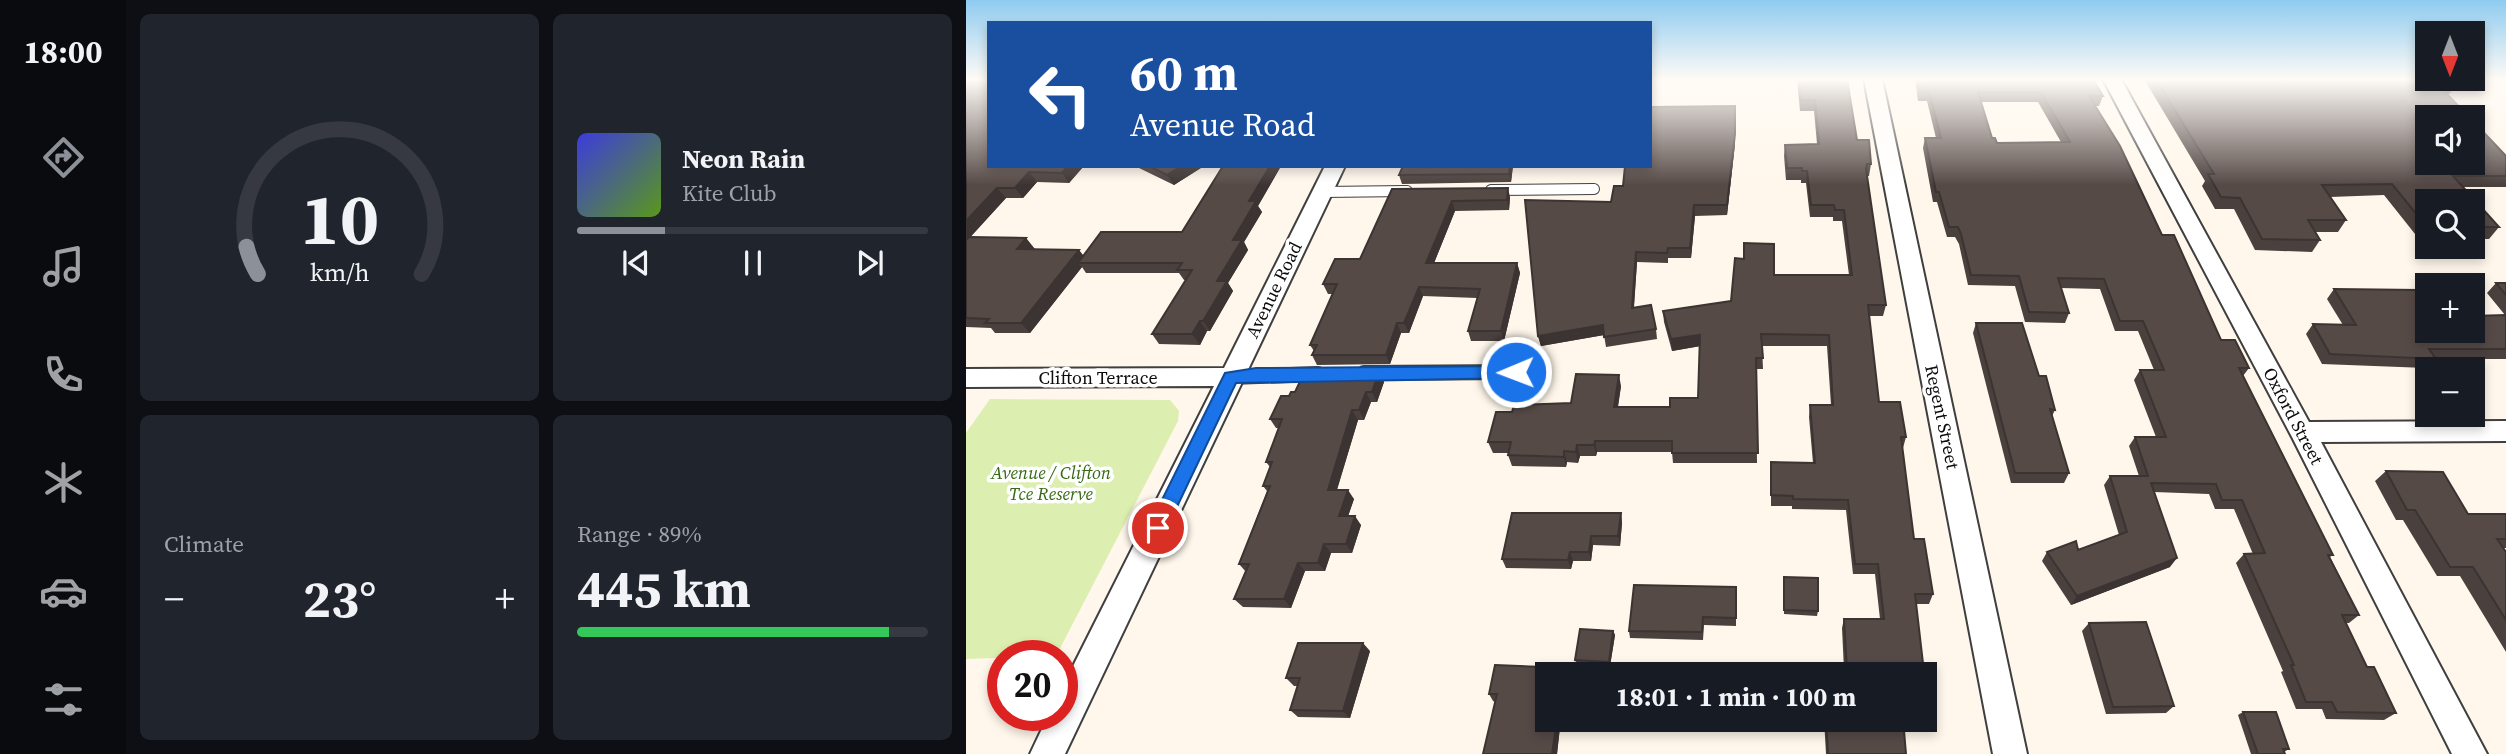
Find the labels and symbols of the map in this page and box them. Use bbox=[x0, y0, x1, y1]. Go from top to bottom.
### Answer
north arrow bbox=[2415, 21, 2485, 91]
street label: Avenue Road bbox=[1240, 238, 1308, 342]
position arrow bbox=[1479, 335, 1553, 409]
street label: Regent Street bbox=[1919, 362, 1966, 472]
street label: Oxford Street bbox=[2257, 363, 2330, 469]
street label: Clifton Terrace bbox=[1038, 365, 1158, 390]
park label: Avenue / Clifton Tce Reserve bbox=[990, 460, 1111, 506]
pin bbox=[1128, 498, 1188, 558]
speed limit sign: 20 bbox=[987, 640, 1078, 731]

